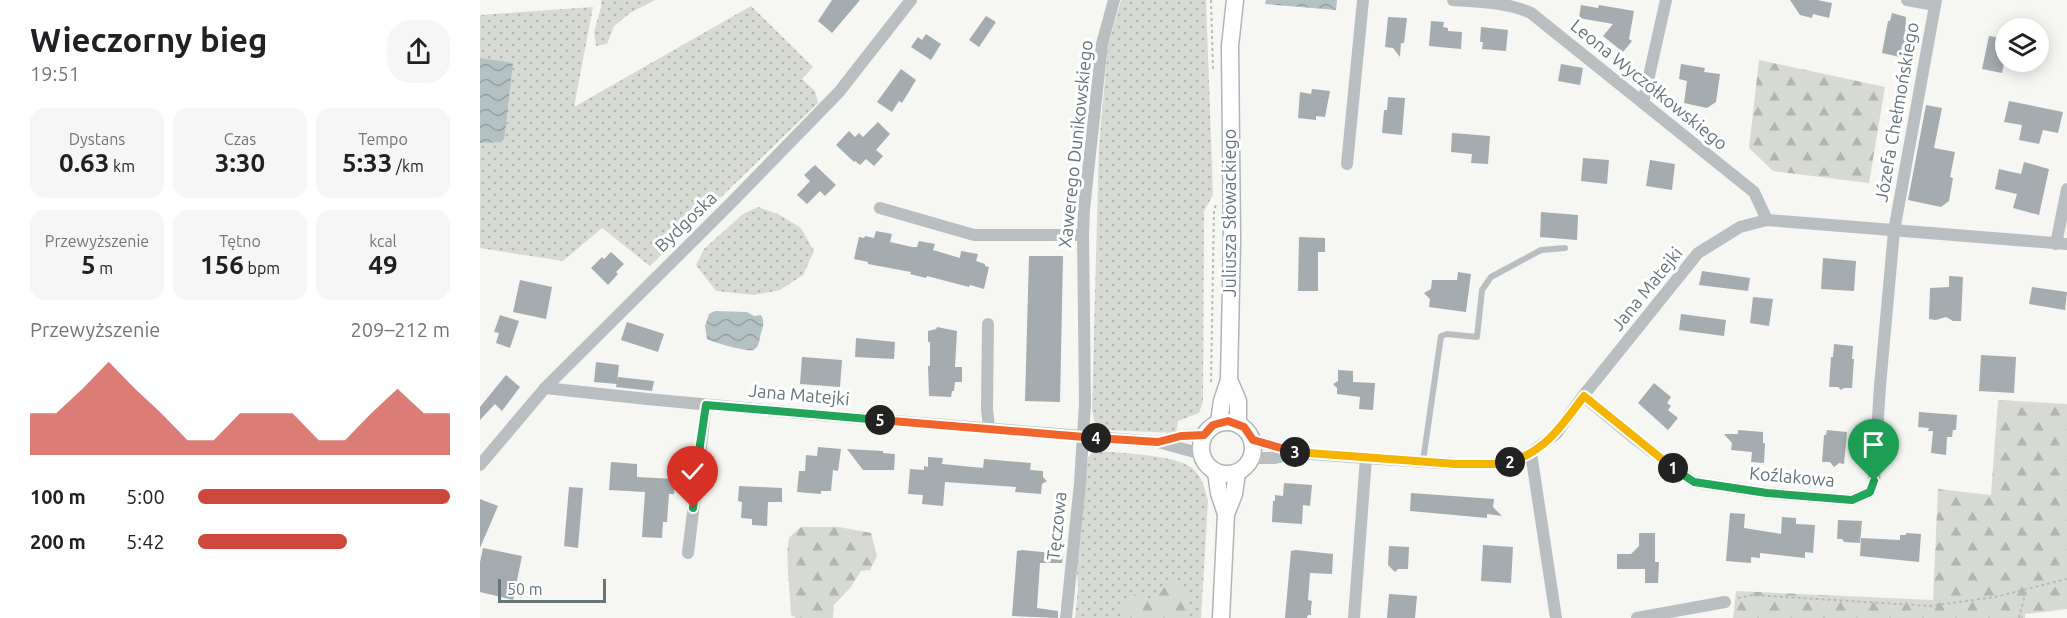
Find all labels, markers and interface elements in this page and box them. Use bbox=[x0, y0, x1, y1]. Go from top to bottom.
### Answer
street label: Leona Wyczółkowskiego bbox=[1567, 15, 1732, 154]
map controls bbox=[1995, 18, 2049, 72]
button: layers bbox=[1995, 18, 2049, 72]
button: share bbox=[387, 20, 450, 83]
street label: Józefa Chełmońskiego bbox=[1870, 20, 1922, 203]
text: Wieczorny bieg bbox=[30, 21, 268, 58]
street label: Xawerego Dunikowskiego bbox=[1054, 39, 1096, 249]
text: 19:51 bbox=[30, 62, 80, 85]
street label: Juliusza Słowackiego bbox=[1219, 129, 1239, 297]
text: Dystans bbox=[69, 130, 125, 148]
text: Czas bbox=[224, 130, 256, 148]
text: Tempo bbox=[358, 130, 408, 148]
text: 0.63 bbox=[59, 148, 109, 177]
text: 3:30 bbox=[215, 148, 265, 177]
text: 5:33 bbox=[342, 148, 392, 177]
text: km bbox=[109, 157, 135, 175]
text: /km bbox=[392, 157, 424, 175]
street label: Bydgoska bbox=[650, 187, 720, 255]
text: Przewyższenie bbox=[45, 232, 149, 250]
text: Tętno bbox=[219, 232, 261, 250]
text: kcal bbox=[369, 232, 397, 250]
street label: Jana Matejki bbox=[1607, 243, 1686, 334]
text: 5 bbox=[81, 250, 96, 279]
text: 156 bbox=[200, 250, 244, 279]
text: 49 bbox=[368, 250, 398, 279]
text: m bbox=[96, 259, 113, 277]
text: bpm bbox=[244, 259, 280, 277]
text: Przewyższenie bbox=[30, 318, 160, 341]
text: 209–212 m bbox=[351, 318, 450, 341]
street label: Jana Matejki bbox=[748, 380, 851, 408]
pin: 5 bbox=[865, 405, 895, 435]
text: 5 bbox=[875, 411, 885, 429]
pin bbox=[1848, 419, 1899, 481]
pin: 4 bbox=[1081, 423, 1111, 453]
icon: arrive bbox=[1857, 428, 1890, 461]
text: 4 bbox=[1091, 429, 1101, 447]
pin: 3 bbox=[1280, 437, 1310, 467]
text: 3 bbox=[1290, 443, 1300, 461]
pin bbox=[667, 446, 718, 508]
pin: 2 bbox=[1495, 447, 1525, 477]
text: 2 bbox=[1505, 453, 1515, 471]
pin: 1 bbox=[1658, 453, 1688, 483]
icon: check bbox=[676, 455, 709, 488]
text: 1 bbox=[1668, 459, 1678, 477]
street label: Koźlakowa bbox=[1748, 462, 1836, 490]
text: 100 m bbox=[30, 485, 86, 508]
text: 5:00 bbox=[126, 485, 165, 508]
street label: Tęczowa bbox=[1042, 490, 1070, 561]
text: 200 m bbox=[30, 530, 86, 553]
text: 5:42 bbox=[126, 530, 165, 553]
scale bar bbox=[498, 576, 606, 604]
text: 50 m bbox=[507, 580, 543, 598]

